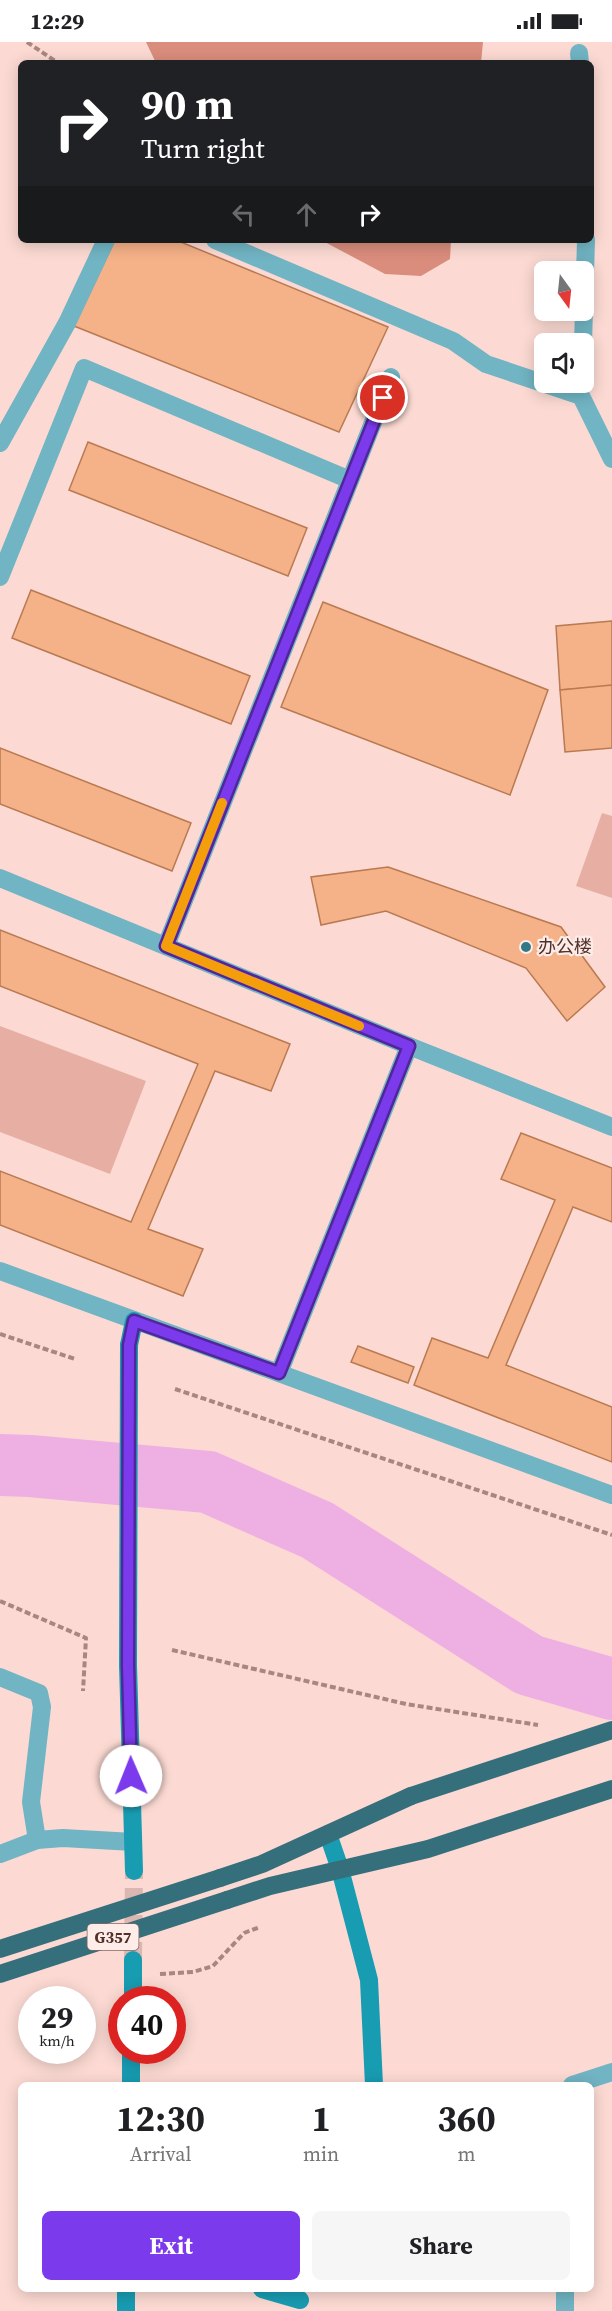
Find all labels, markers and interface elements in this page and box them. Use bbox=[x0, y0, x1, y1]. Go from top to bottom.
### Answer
text: 12:29 bbox=[30, 6, 84, 36]
text: 90 m bbox=[141, 75, 234, 133]
icon: right bbox=[42, 84, 120, 162]
text: Turn right bbox=[141, 130, 265, 167]
icon: left bbox=[227, 198, 260, 231]
icon: ahead bbox=[290, 198, 323, 231]
icon: right bbox=[353, 198, 386, 231]
north arrow bbox=[534, 261, 594, 321]
map controls bbox=[534, 261, 594, 393]
button: sound bbox=[534, 333, 594, 393]
pin bbox=[357, 372, 408, 423]
icon: arrive bbox=[366, 381, 399, 414]
place label: 办公楼 bbox=[538, 934, 592, 959]
marker: 办公楼 bbox=[519, 940, 533, 954]
position arrow bbox=[99, 1744, 163, 1808]
road number: G357 bbox=[88, 1924, 138, 1950]
speed limit sign: 40 bbox=[108, 1986, 186, 2064]
text: 29 bbox=[41, 1997, 73, 2038]
text: km/h bbox=[39, 2030, 75, 2051]
text: 12:30 bbox=[116, 2094, 205, 2143]
text: 1 bbox=[311, 2094, 331, 2143]
text: 360 bbox=[437, 2094, 496, 2143]
text: Arrival bbox=[130, 2140, 191, 2168]
text: min bbox=[303, 2140, 339, 2168]
text: m bbox=[458, 2140, 476, 2168]
button: Exit bbox=[42, 2211, 300, 2280]
button: Share bbox=[312, 2211, 570, 2280]

